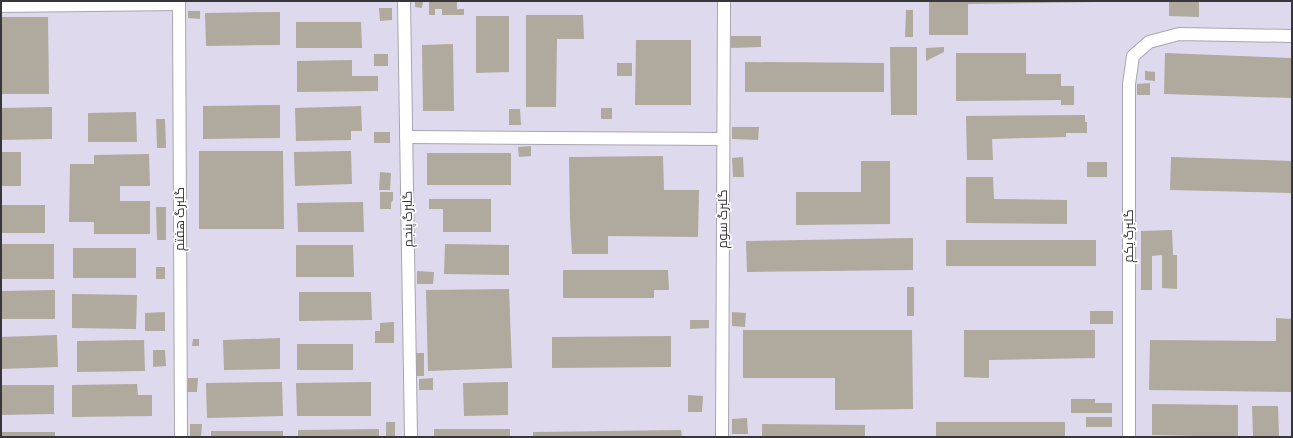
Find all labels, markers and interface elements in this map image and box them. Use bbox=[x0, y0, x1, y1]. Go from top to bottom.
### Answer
street label: گلبرگ هفتم bbox=[172, 187, 189, 251]
street label: گلبرگ سوم bbox=[715, 189, 732, 249]
street label: گلبرگ پنجم bbox=[400, 191, 417, 247]
street label: گلبرگ یکم bbox=[1121, 209, 1138, 263]

